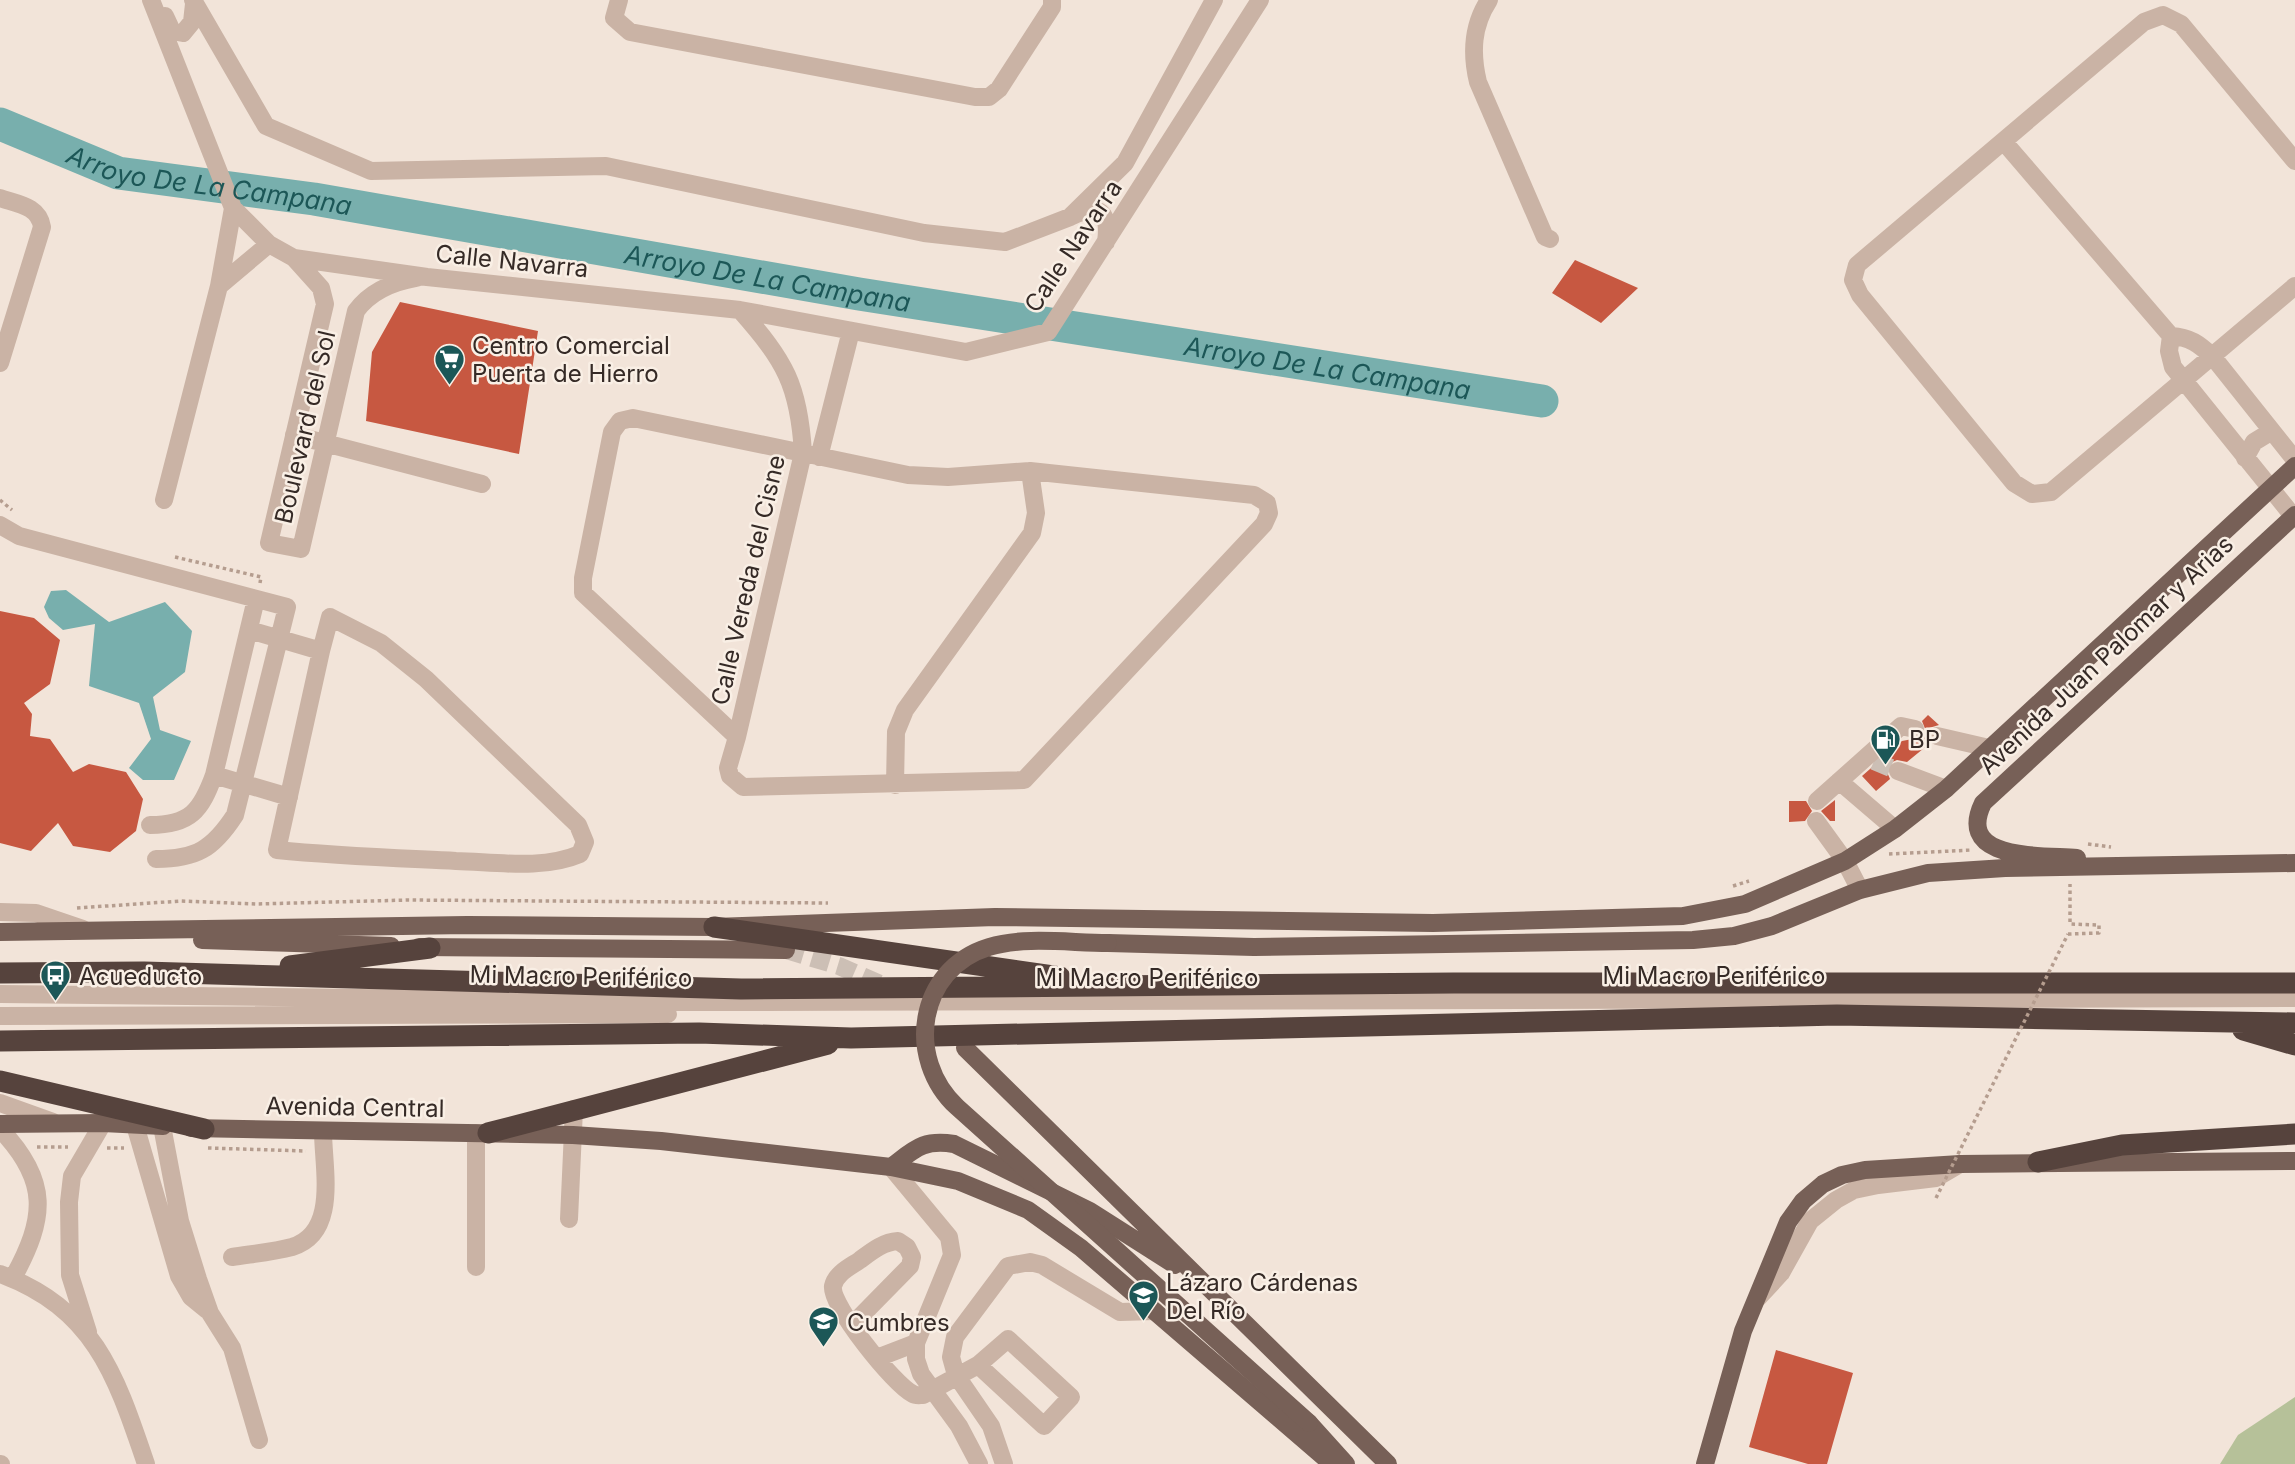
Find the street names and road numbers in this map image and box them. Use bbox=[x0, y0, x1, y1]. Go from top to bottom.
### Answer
street label: Calle Navarra bbox=[1018, 174, 1128, 318]
street label: Calle Navarra bbox=[434, 239, 590, 283]
street label: Boulevard del Sol bbox=[269, 328, 341, 526]
street label: Calle Vereda del Cisne bbox=[705, 452, 791, 708]
street label: Avenida Juan Palomar y Arias bbox=[1973, 530, 2239, 780]
street label: Mi Macro Periférico bbox=[469, 960, 693, 992]
street label: Mi Macro Periférico bbox=[1603, 961, 1825, 990]
street label: Mi Macro Periférico bbox=[1036, 963, 1258, 992]
street label: Avenida Central bbox=[265, 1091, 445, 1123]

